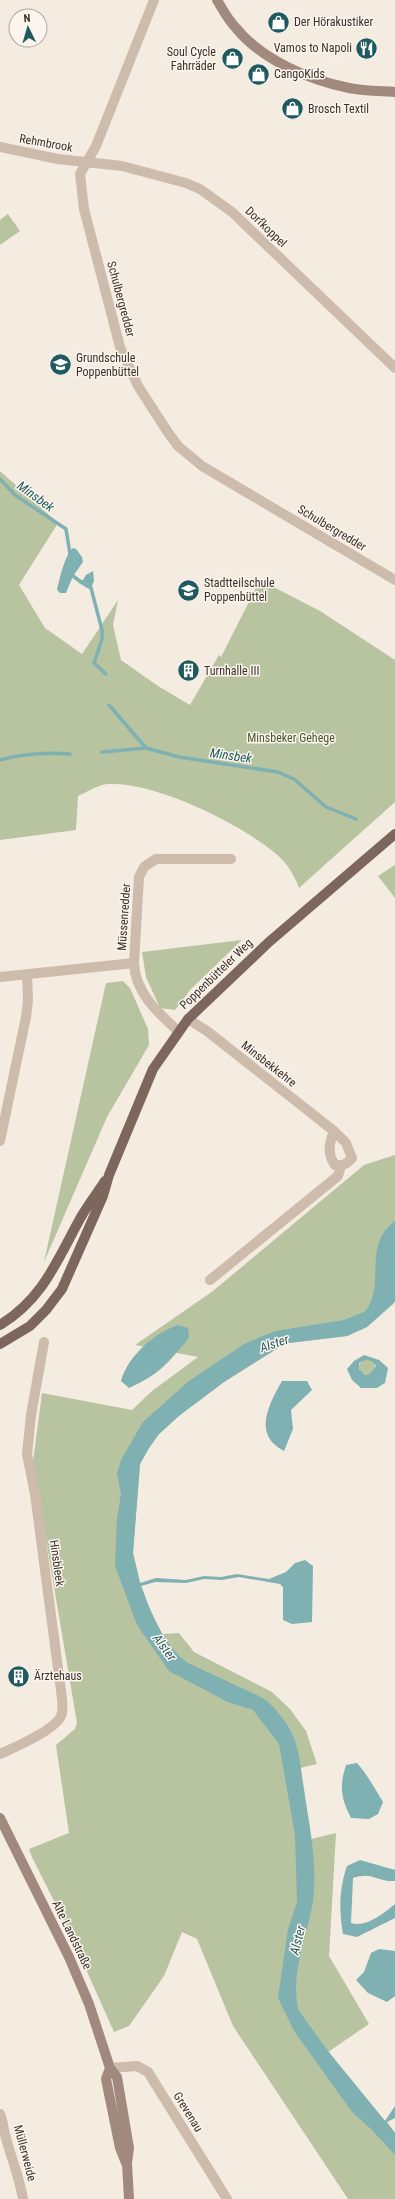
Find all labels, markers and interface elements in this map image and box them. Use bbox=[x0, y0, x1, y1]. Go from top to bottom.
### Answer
north arrow bbox=[8, 8, 48, 48]
shop icon: Der Hörakustiker bbox=[265, 9, 291, 35]
text: N bbox=[23, 12, 31, 25]
place label: Der Hörakustiker bbox=[294, 15, 373, 29]
restaurant icon: Vamos to Napoli bbox=[354, 35, 380, 61]
place label: Vamos to Napoli bbox=[274, 41, 352, 55]
place label: Soul Cycle Fahrräder bbox=[167, 45, 216, 73]
shop icon: Soul Cycle Fahrräder bbox=[219, 46, 245, 72]
shop icon: CangoKids bbox=[245, 61, 271, 87]
place label: CangoKids bbox=[274, 67, 325, 81]
shop icon: Brosch Textil bbox=[279, 96, 305, 122]
place label: Brosch Textil bbox=[308, 102, 369, 116]
street label: Rehmbrook bbox=[18, 131, 74, 155]
street label: Dorfkoppel bbox=[242, 204, 290, 250]
street label: Schulbergredder bbox=[104, 260, 138, 339]
place label: Grundschule Poppenbüttel bbox=[76, 351, 139, 379]
school or university icon: Grundschule Poppenbüttel bbox=[47, 352, 73, 378]
water label: Minsbek bbox=[14, 478, 57, 515]
street label: Schulbergredder bbox=[295, 502, 369, 554]
place label: Stadtteilschule Poppenbüttel bbox=[204, 576, 275, 604]
school or university icon: Stadtteilschule Poppenbüttel bbox=[176, 577, 202, 603]
building icon: Turnhalle III bbox=[176, 658, 202, 684]
place label: Turnhalle III bbox=[204, 664, 259, 678]
park label: Minsbeker Gehege bbox=[247, 731, 335, 745]
water label: Minsbek bbox=[209, 745, 253, 766]
street label: Müssenredder bbox=[115, 882, 133, 951]
street label: Poppenbütteler Weg bbox=[177, 936, 255, 1012]
street label: Minsbekkehre bbox=[239, 1038, 300, 1090]
water label: Alster bbox=[257, 1331, 292, 1356]
street label: Hinsbleek bbox=[47, 1539, 67, 1588]
water label: Alster bbox=[149, 1630, 180, 1664]
building icon: Ärztehaus bbox=[5, 1663, 31, 1689]
place label: Ärztehaus bbox=[34, 1668, 82, 1683]
street label: Alte Landstraße bbox=[49, 1898, 95, 1972]
water label: Alster bbox=[286, 1923, 309, 1957]
street label: Grevenau bbox=[170, 2090, 206, 2135]
street label: Müllerweide bbox=[11, 2123, 39, 2183]

